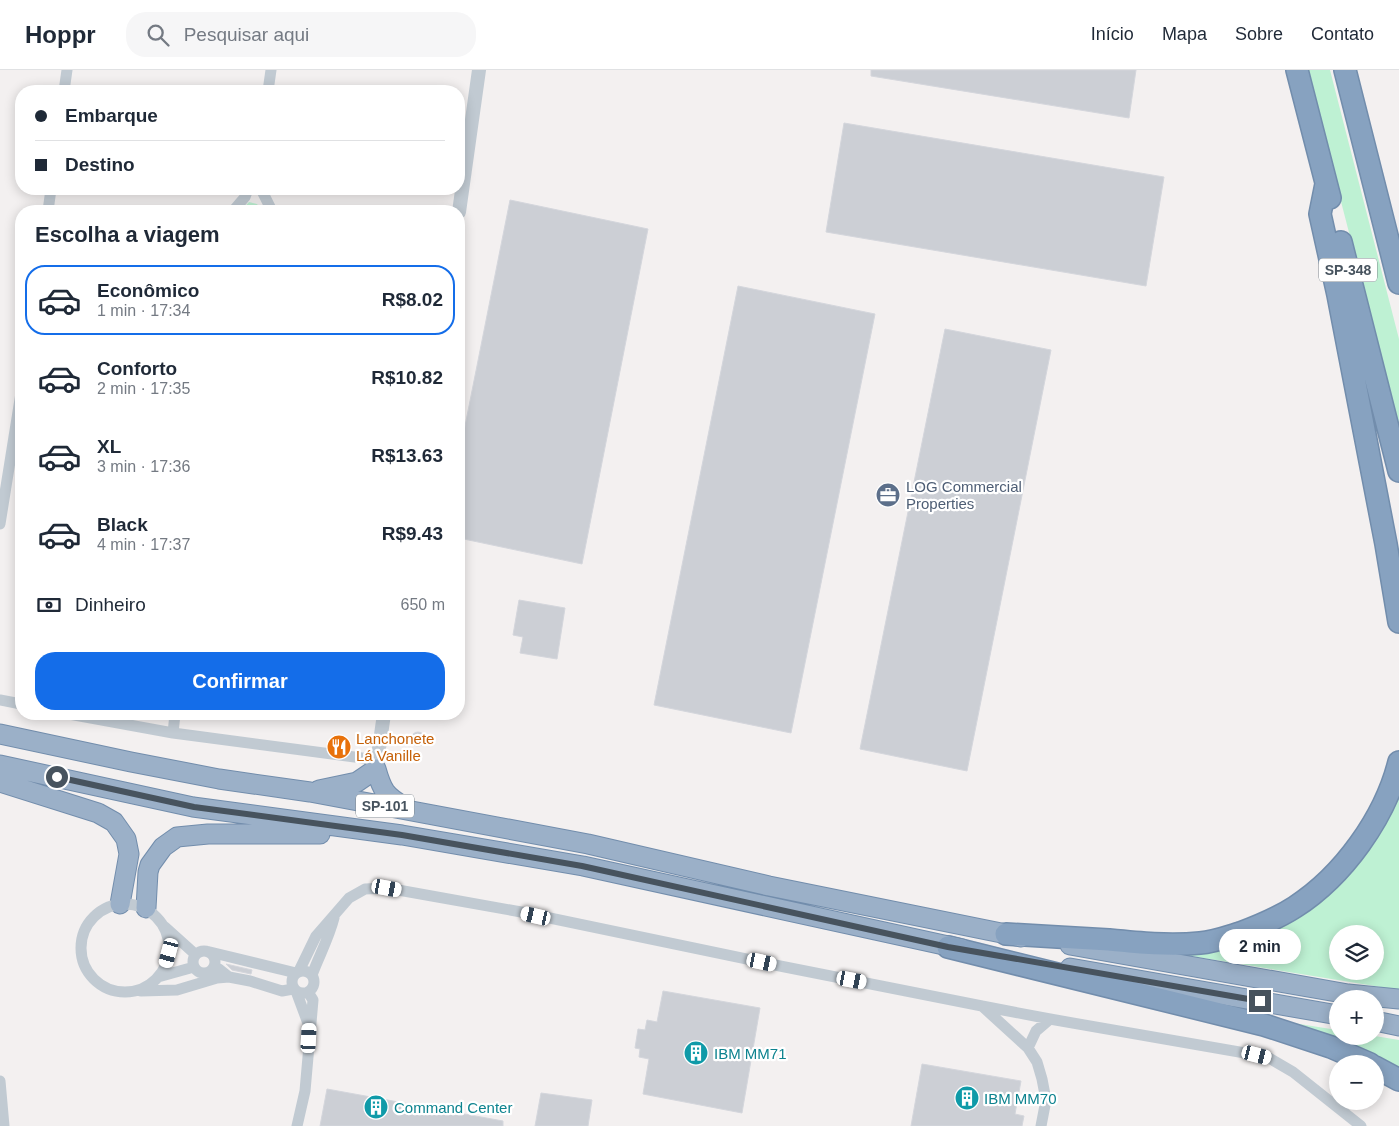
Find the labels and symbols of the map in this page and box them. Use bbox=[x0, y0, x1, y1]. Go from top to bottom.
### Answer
road number: SP-348 bbox=[1319, 258, 1377, 282]
place label: LOG Commercial Properties bbox=[906, 478, 1022, 512]
office icon: LOG Commercial Properties bbox=[875, 482, 901, 508]
place label: Lanchonete Lá Vanille bbox=[356, 730, 434, 764]
restaurant icon: Lanchonete Lá Vanille bbox=[326, 734, 352, 760]
route start bbox=[46, 766, 68, 788]
road number: SP-101 bbox=[356, 794, 414, 818]
car bbox=[370, 878, 403, 898]
car bbox=[519, 905, 552, 927]
callout: 2 min bbox=[1219, 928, 1301, 964]
car bbox=[157, 937, 180, 969]
car bbox=[745, 952, 778, 972]
car bbox=[835, 970, 868, 990]
route end bbox=[1249, 990, 1271, 1012]
car bbox=[300, 1023, 317, 1053]
building icon: IBM MM71 bbox=[683, 1040, 709, 1066]
car bbox=[1240, 1044, 1273, 1066]
place label: IBM MM71 bbox=[714, 1045, 787, 1062]
building icon: IBM MM70 bbox=[954, 1085, 980, 1111]
place label: IBM MM70 bbox=[984, 1090, 1057, 1107]
building icon: Command Center bbox=[363, 1094, 389, 1120]
place label: Command Center bbox=[394, 1099, 512, 1116]

